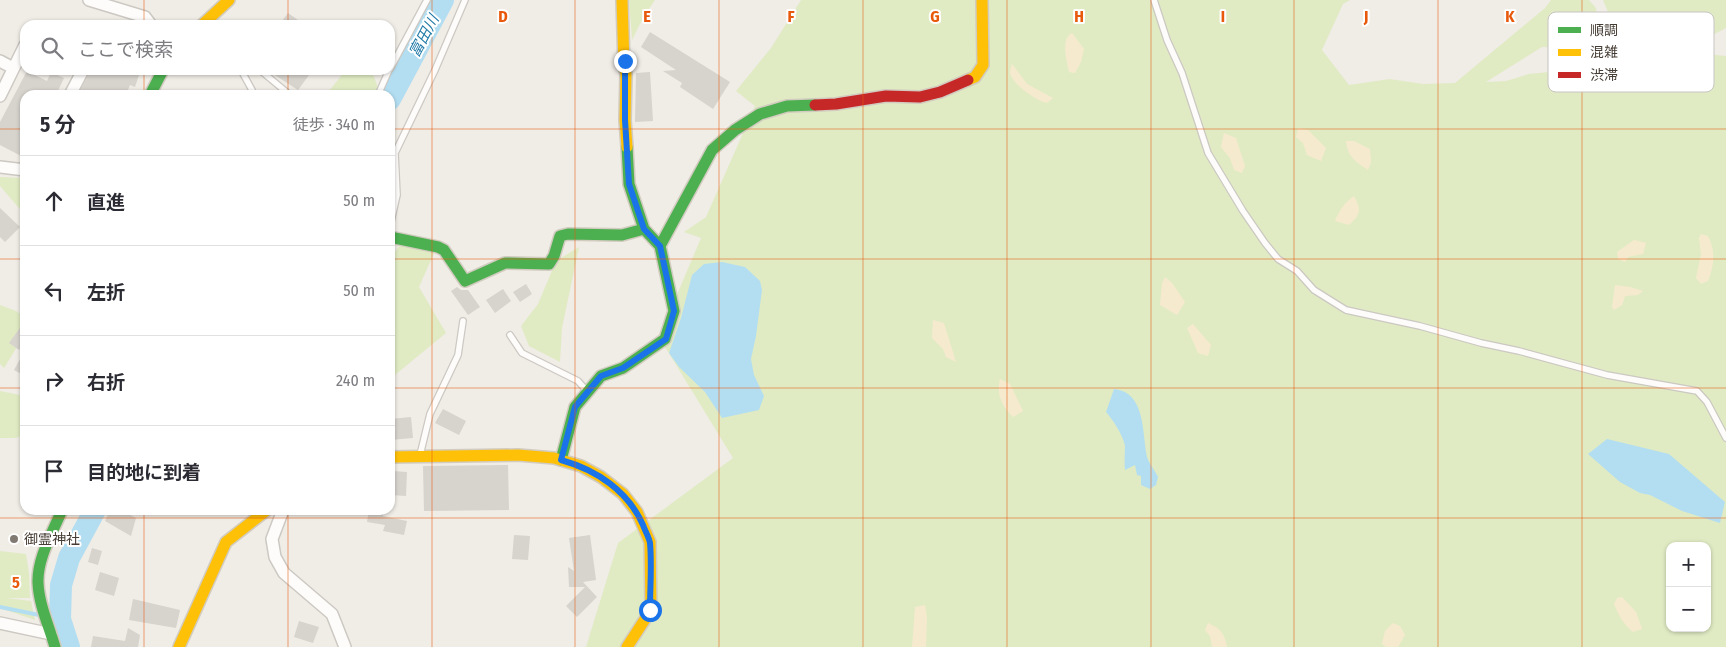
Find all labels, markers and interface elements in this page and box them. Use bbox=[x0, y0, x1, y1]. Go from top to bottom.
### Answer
text: D bbox=[498, 7, 508, 26]
text: E bbox=[643, 7, 651, 26]
text: F bbox=[787, 7, 795, 26]
text: G bbox=[930, 7, 940, 26]
text: H bbox=[1074, 7, 1084, 26]
text: I bbox=[1221, 7, 1225, 26]
text: J bbox=[1363, 7, 1368, 26]
text: K bbox=[1505, 7, 1515, 26]
water label: 富田川 bbox=[405, 10, 443, 60]
legend bbox=[1548, 12, 1714, 92]
search box bbox=[20, 20, 395, 75]
text: 順調 bbox=[1590, 22, 1618, 39]
icon: search bbox=[38, 34, 66, 62]
text: ここで検索 bbox=[78, 38, 173, 61]
text: 混雑 bbox=[1590, 44, 1618, 61]
route end bbox=[614, 50, 637, 73]
text: 渋滞 bbox=[1590, 67, 1618, 84]
text: 5 分 bbox=[40, 112, 76, 138]
text: 徒歩 · 340 m bbox=[293, 115, 375, 134]
icon: ahead bbox=[40, 187, 68, 215]
text: 直進 bbox=[87, 191, 125, 214]
text: 50 m bbox=[343, 191, 375, 210]
icon: left bbox=[40, 277, 68, 305]
text: 左折 bbox=[87, 281, 125, 304]
text: 50 m bbox=[343, 281, 375, 300]
icon: right bbox=[40, 367, 68, 395]
text: 右折 bbox=[87, 371, 125, 394]
text: 240 m bbox=[336, 371, 375, 390]
icon: arrive bbox=[40, 457, 68, 485]
text: 目的地に到着 bbox=[87, 461, 201, 484]
place label: 御霊神社 bbox=[24, 531, 80, 548]
marker: 御霊神社 bbox=[8, 533, 20, 545]
map controls bbox=[1666, 542, 1711, 632]
button: + bbox=[1666, 542, 1711, 587]
text: 5 bbox=[12, 573, 20, 592]
button: − bbox=[1666, 587, 1711, 632]
route start bbox=[639, 599, 662, 622]

